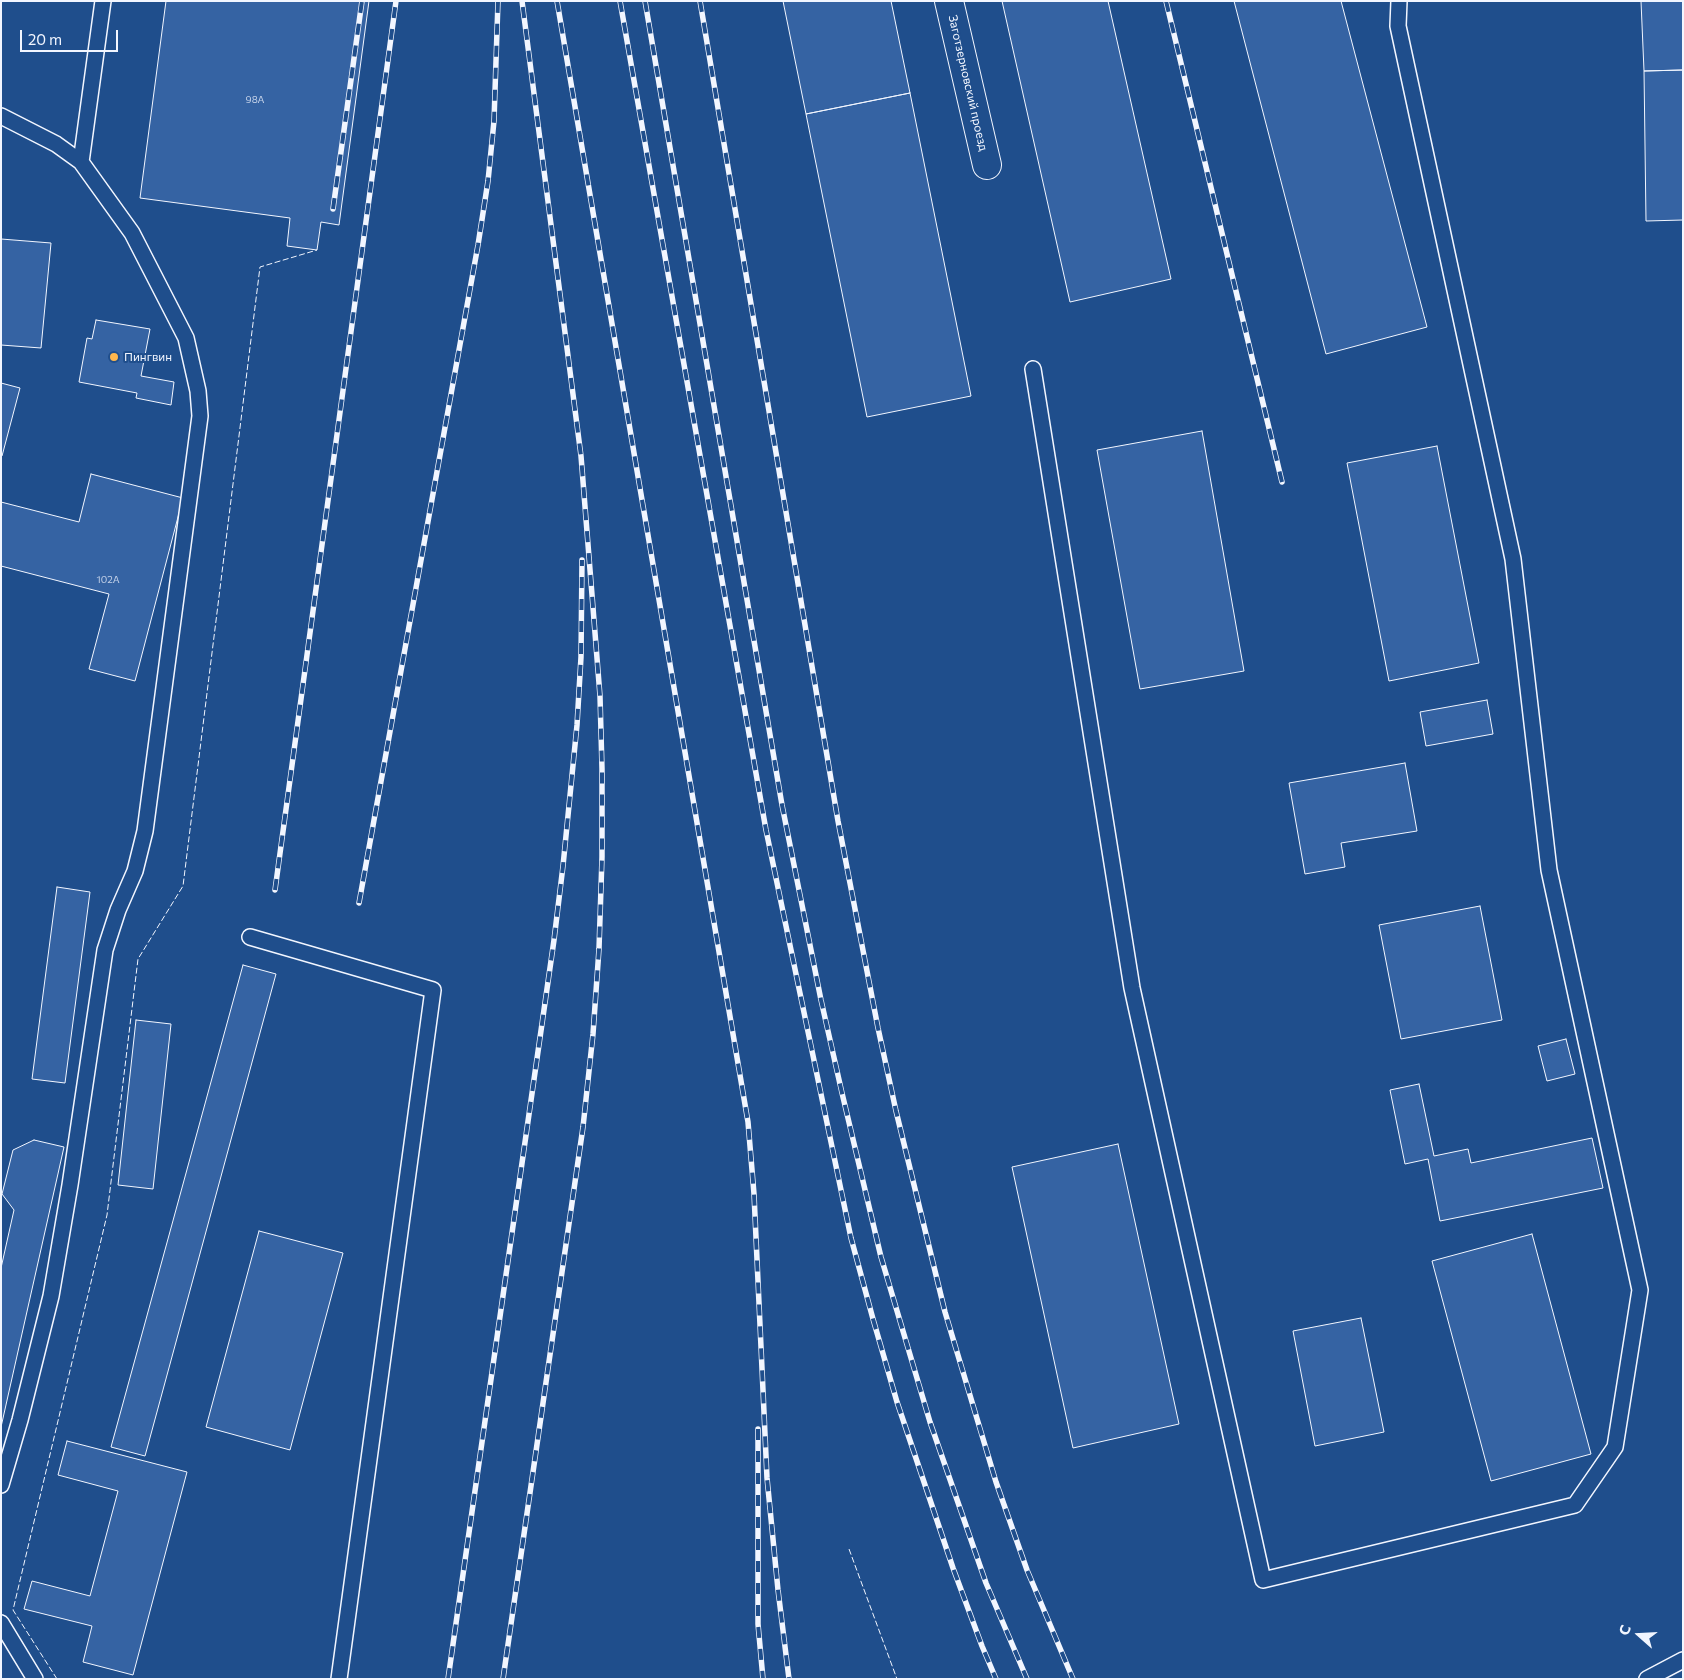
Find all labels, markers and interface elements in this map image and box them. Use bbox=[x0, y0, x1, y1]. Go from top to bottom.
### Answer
street label: Заготзерновский проезд bbox=[945, 14, 991, 152]
scale bar bbox=[22, 20, 120, 52]
text: 20 m bbox=[28, 30, 62, 48]
house number: 98А bbox=[246, 94, 264, 106]
place label: Пингвин bbox=[124, 350, 172, 364]
marker: Пингвин bbox=[108, 351, 120, 363]
house number: 102А bbox=[96, 574, 120, 586]
north arrow bbox=[1614, 1610, 1664, 1660]
text: С bbox=[1615, 1623, 1634, 1637]

